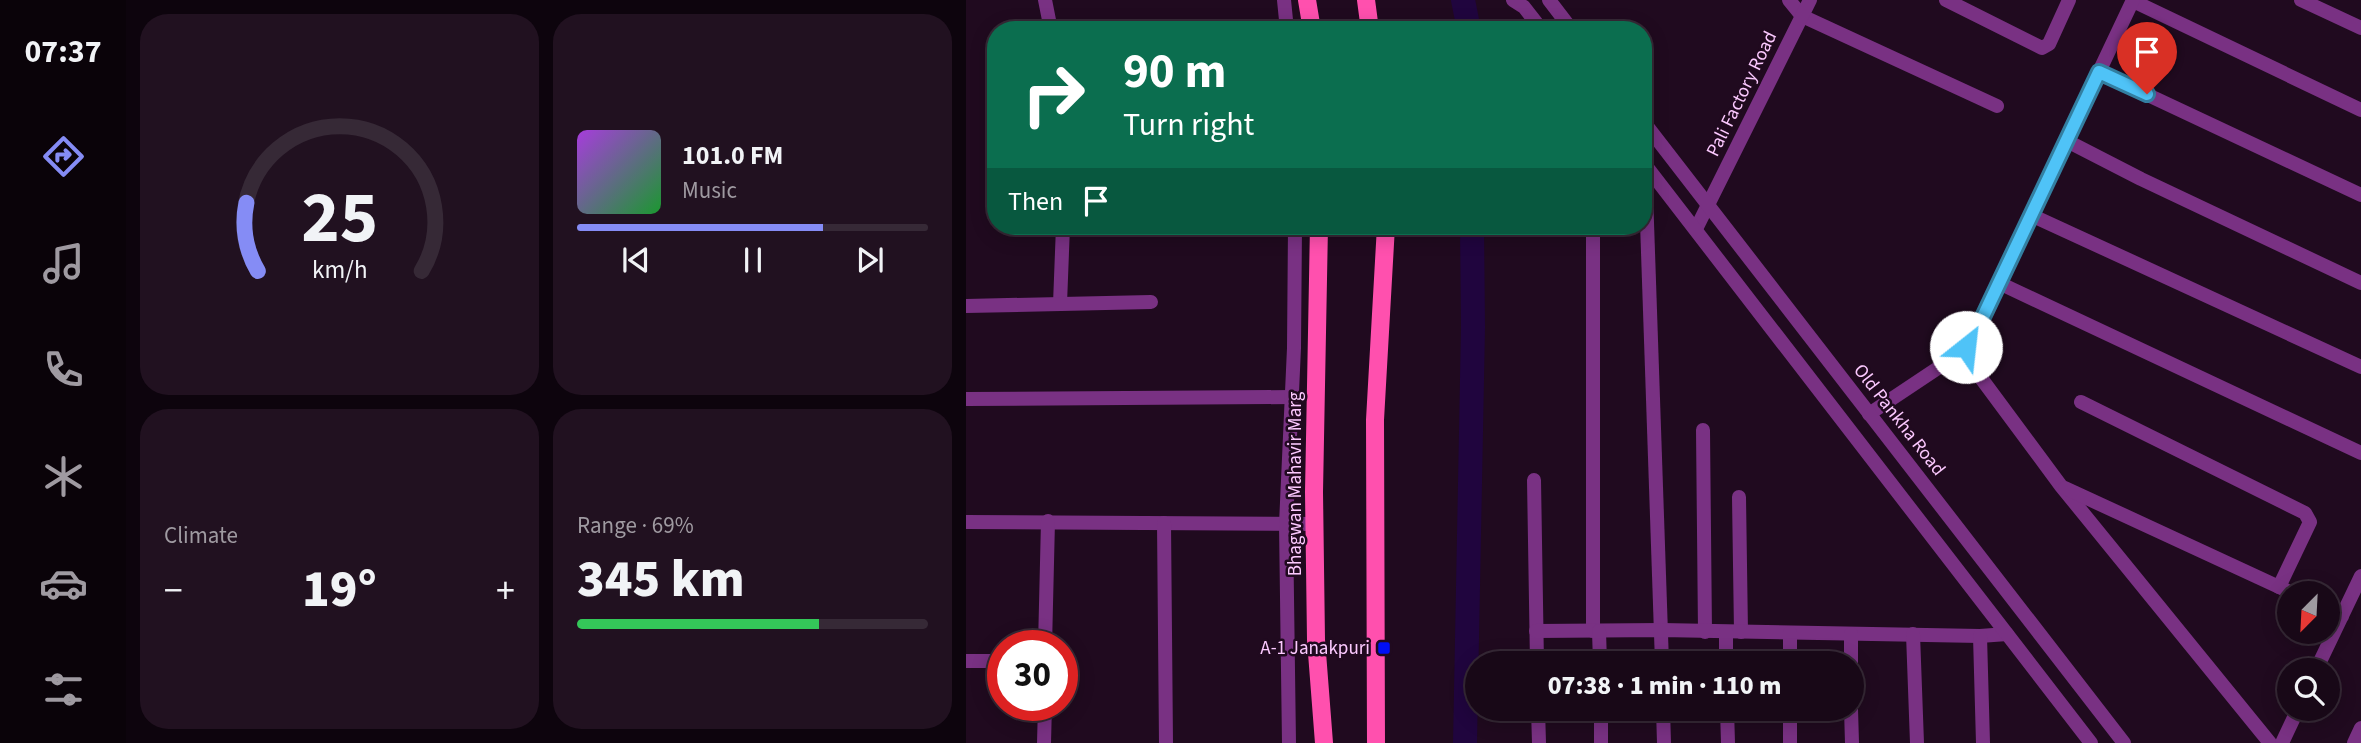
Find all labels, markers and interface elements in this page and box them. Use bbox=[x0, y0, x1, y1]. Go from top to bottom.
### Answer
pin bbox=[2117, 22, 2177, 94]
street label: Pali Factory Road bbox=[1700, 27, 1784, 161]
text: 07:37 bbox=[24, 29, 102, 75]
icon: arrive bbox=[2128, 33, 2166, 71]
text: 90 m bbox=[1123, 37, 1227, 107]
icon: right bbox=[1008, 49, 1099, 140]
text: Turn right bbox=[1123, 102, 1254, 148]
icon: directions bbox=[39, 132, 88, 181]
text: 101.0 FM bbox=[682, 137, 783, 174]
text: 25 bbox=[301, 166, 378, 270]
text: Music bbox=[682, 174, 737, 207]
icon: arrive bbox=[1077, 182, 1115, 220]
text: Then bbox=[1008, 183, 1063, 220]
icon: music bbox=[39, 239, 88, 288]
icon: previous bbox=[617, 241, 655, 279]
icon: pause bbox=[734, 241, 772, 279]
icon: next bbox=[851, 241, 889, 279]
text: km/h bbox=[312, 252, 367, 288]
position arrow bbox=[1929, 310, 2003, 384]
icon: phone bbox=[39, 345, 88, 394]
street label: Old Pankha Road bbox=[1847, 358, 1951, 482]
street label: Bhagwan Mahavir Marg bbox=[1282, 391, 1309, 576]
icon: climate bbox=[39, 452, 88, 501]
text: Range · 69% bbox=[577, 509, 694, 542]
text: Climate bbox=[164, 519, 238, 552]
text: 345 km bbox=[577, 543, 745, 617]
text: 19° bbox=[302, 553, 377, 627]
icon: car bbox=[39, 559, 88, 608]
text: − bbox=[164, 564, 183, 618]
text: + bbox=[496, 564, 515, 618]
north arrow bbox=[2277, 581, 2340, 644]
map controls bbox=[2277, 581, 2340, 721]
speed limit sign: 30 bbox=[987, 630, 1078, 721]
place label: A-1 Janakpuri bbox=[1260, 635, 1370, 662]
marker: A-1 Janakpuri bbox=[1376, 640, 1392, 656]
button: search bbox=[2277, 658, 2340, 721]
icon: filters bbox=[39, 665, 88, 714]
text: 07:38 · 1 min · 110 m bbox=[1548, 667, 1781, 704]

